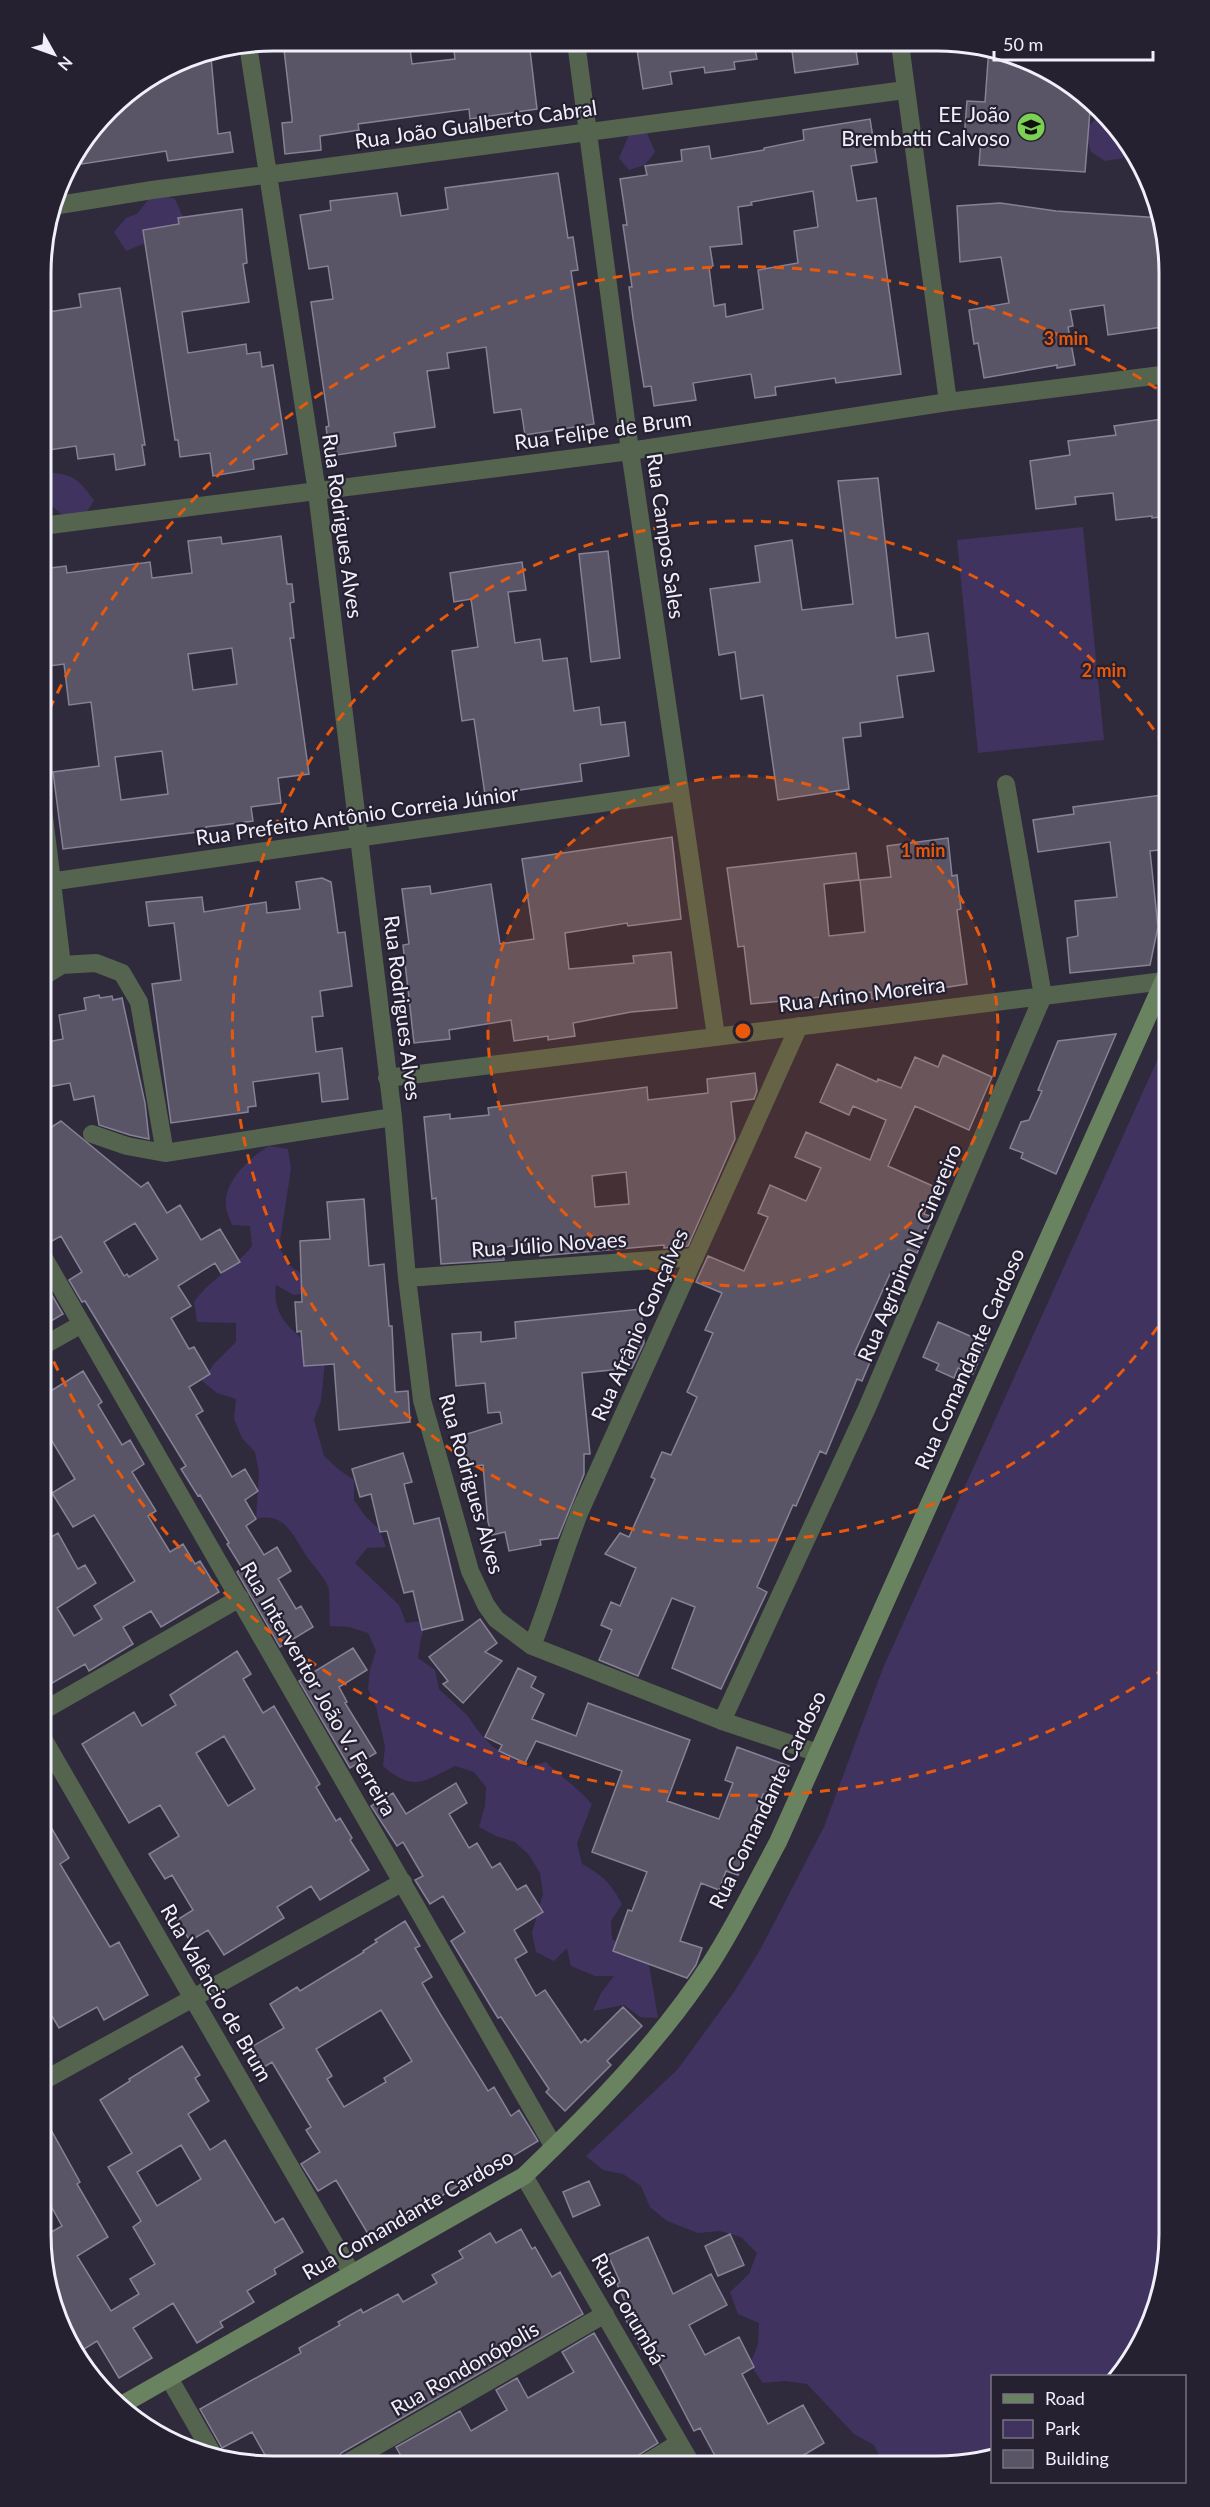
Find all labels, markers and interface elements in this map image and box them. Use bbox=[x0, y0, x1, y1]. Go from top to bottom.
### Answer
north arrow bbox=[24, 24, 84, 84]
scale bar bbox=[994, 24, 1153, 62]
text: 50 m bbox=[1003, 33, 1043, 55]
text: N bbox=[55, 53, 77, 75]
street label: Rua João Gualberto Cabral bbox=[353, 94, 599, 153]
place label: EE João Brembatti Calvoso bbox=[841, 101, 1010, 150]
school or university icon: EE João Brembatti Calvoso bbox=[1015, 111, 1047, 143]
text: 3 min bbox=[1044, 327, 1088, 349]
street label: Rua Felipe de Brum bbox=[513, 405, 693, 454]
street label: Rua Rodrigues Alves bbox=[318, 432, 369, 620]
street label: Rua Campos Sales bbox=[642, 451, 690, 620]
text: 2 min bbox=[1082, 659, 1126, 681]
street label: Rua Prefeito Antônio Correia Júnior bbox=[194, 779, 520, 850]
text: 1 min bbox=[901, 839, 945, 861]
street label: Rua Rodrigues Alves bbox=[380, 914, 427, 1102]
street label: Rua Arino Moreira bbox=[777, 971, 947, 1016]
centre of rings bbox=[733, 1021, 753, 1041]
street label: Rua Agripino N. Cinereiro bbox=[851, 1140, 966, 1365]
street label: Rua Afrânio Gonçalves bbox=[585, 1224, 692, 1424]
street label: Rua Júlio Novaes bbox=[470, 1226, 627, 1261]
street label: Rua Comandante Cardoso bbox=[909, 1244, 1029, 1473]
street label: Rua Rodrigues Alves bbox=[435, 1391, 510, 1577]
street label: Rua Interventor João V. Ferreira bbox=[236, 1557, 403, 1820]
street label: Rua Comandante Cardoso bbox=[703, 1686, 830, 1912]
street label: Rua Valêncio de Brum bbox=[156, 1899, 278, 2085]
street label: Rua Comandante Cardoso bbox=[297, 2143, 517, 2284]
street label: Rua Corumbá bbox=[587, 2248, 671, 2369]
street label: Rua Rondonópolis bbox=[386, 2315, 543, 2420]
legend bbox=[991, 2375, 1186, 2483]
text: Road bbox=[1045, 2387, 1085, 2409]
text: Park bbox=[1045, 2417, 1081, 2439]
text: Building bbox=[1045, 2447, 1109, 2469]

